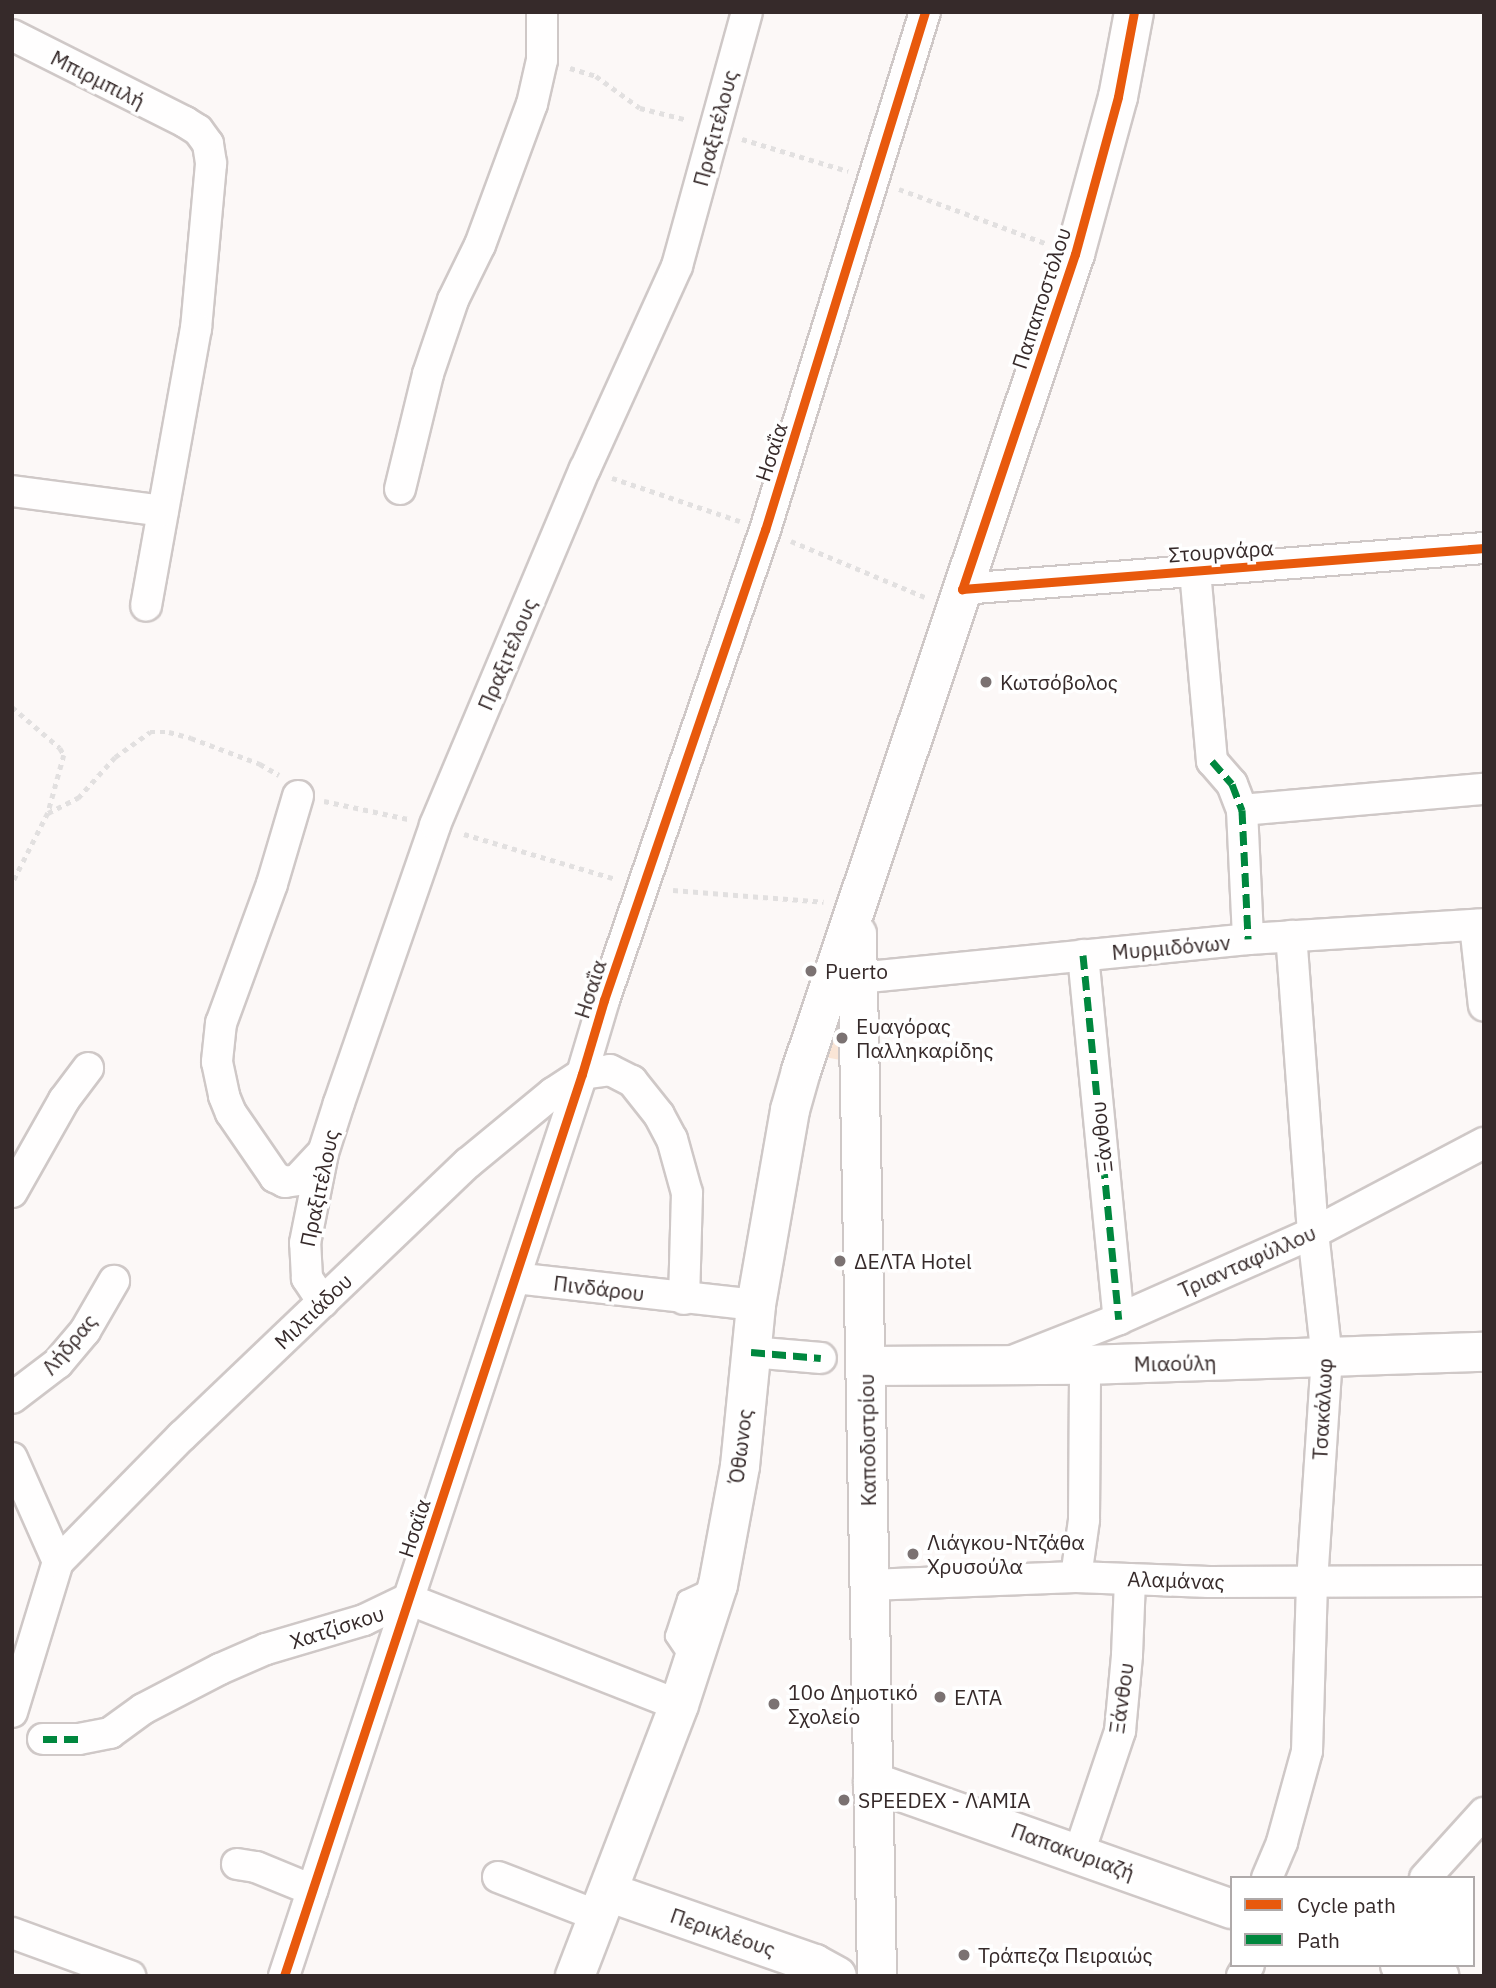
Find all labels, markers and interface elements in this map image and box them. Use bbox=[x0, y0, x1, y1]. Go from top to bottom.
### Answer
street label: Μπιρμπιλή bbox=[47, 45, 149, 113]
street label: Πραξιτέλους bbox=[687, 67, 743, 189]
street label: Παπαποστόλου bbox=[1006, 224, 1076, 372]
street label: Ησαΐα bbox=[750, 419, 792, 485]
street label: Στουρνάρα bbox=[1167, 535, 1275, 567]
street label: Πραξιτέλους bbox=[472, 594, 542, 714]
place label: Κωτσόβολος bbox=[1000, 669, 1118, 695]
marker: Κωτσόβολος bbox=[978, 674, 994, 690]
street label: Μυρμιδόνων bbox=[1111, 929, 1231, 965]
street label: Ησαΐα bbox=[569, 956, 611, 1022]
place label: Puerto bbox=[825, 958, 888, 984]
marker: Puerto bbox=[803, 963, 819, 979]
place label: Ευαγόρας Παλληκαρίδης bbox=[856, 1013, 994, 1063]
marker: Ευαγόρας Παλληκαρίδης bbox=[834, 1030, 850, 1046]
street label: Ξάνθου bbox=[1085, 1100, 1117, 1174]
street label: Πραξιτέλους bbox=[294, 1127, 344, 1249]
street label: Τριανταφύλλου bbox=[1174, 1219, 1320, 1303]
place label: ΔΕΛΤΑ Hotel bbox=[854, 1248, 972, 1274]
marker: ΔΕΛΤΑ Hotel bbox=[832, 1253, 848, 1269]
street label: Μιλτιάδου bbox=[269, 1268, 357, 1354]
street label: Πινδάρου bbox=[552, 1270, 646, 1306]
street label: Λήδρας bbox=[36, 1308, 102, 1380]
street label: Μιαούλη bbox=[1133, 1350, 1217, 1376]
street label: Τσακάλωφ bbox=[1307, 1358, 1337, 1460]
street label: Καποδιστρίου bbox=[853, 1373, 881, 1507]
street label: Όθωνος bbox=[723, 1407, 757, 1485]
street label: Ησαΐα bbox=[393, 1495, 435, 1561]
place label: Λιάγκου-Ντζάθα Χρυσούλα bbox=[927, 1529, 1085, 1579]
marker: Λιάγκου-Ντζάθα Χρυσούλα bbox=[905, 1546, 921, 1562]
street label: Αλαμάνας bbox=[1127, 1566, 1225, 1594]
street label: Χατζίσκου bbox=[287, 1600, 387, 1654]
street label: Ξάνθου bbox=[1104, 1661, 1138, 1735]
place label: 10ο Δημοτικό Σχολείο bbox=[788, 1679, 918, 1729]
place label: ΕΛΤΑ bbox=[954, 1684, 1002, 1710]
marker: ΕΛΤΑ bbox=[932, 1689, 948, 1705]
marker: 10ο Δημοτικό Σχολείο bbox=[766, 1696, 782, 1712]
place label: SPEEDEX - ΛΑΜΙΑ bbox=[858, 1787, 1031, 1813]
marker: SPEEDEX - ΛΑΜΙΑ bbox=[836, 1792, 852, 1808]
street label: Παπακυριαζή bbox=[1008, 1817, 1138, 1885]
legend bbox=[1230, 1876, 1475, 1967]
text: Cycle path bbox=[1297, 1891, 1396, 1919]
street label: Περικλέους bbox=[667, 1902, 779, 1962]
text: Path bbox=[1297, 1926, 1340, 1954]
place label: Τράπεζα Πειραιώς bbox=[978, 1942, 1153, 1968]
marker: Τράπεζα Πειραιώς bbox=[956, 1947, 972, 1963]

